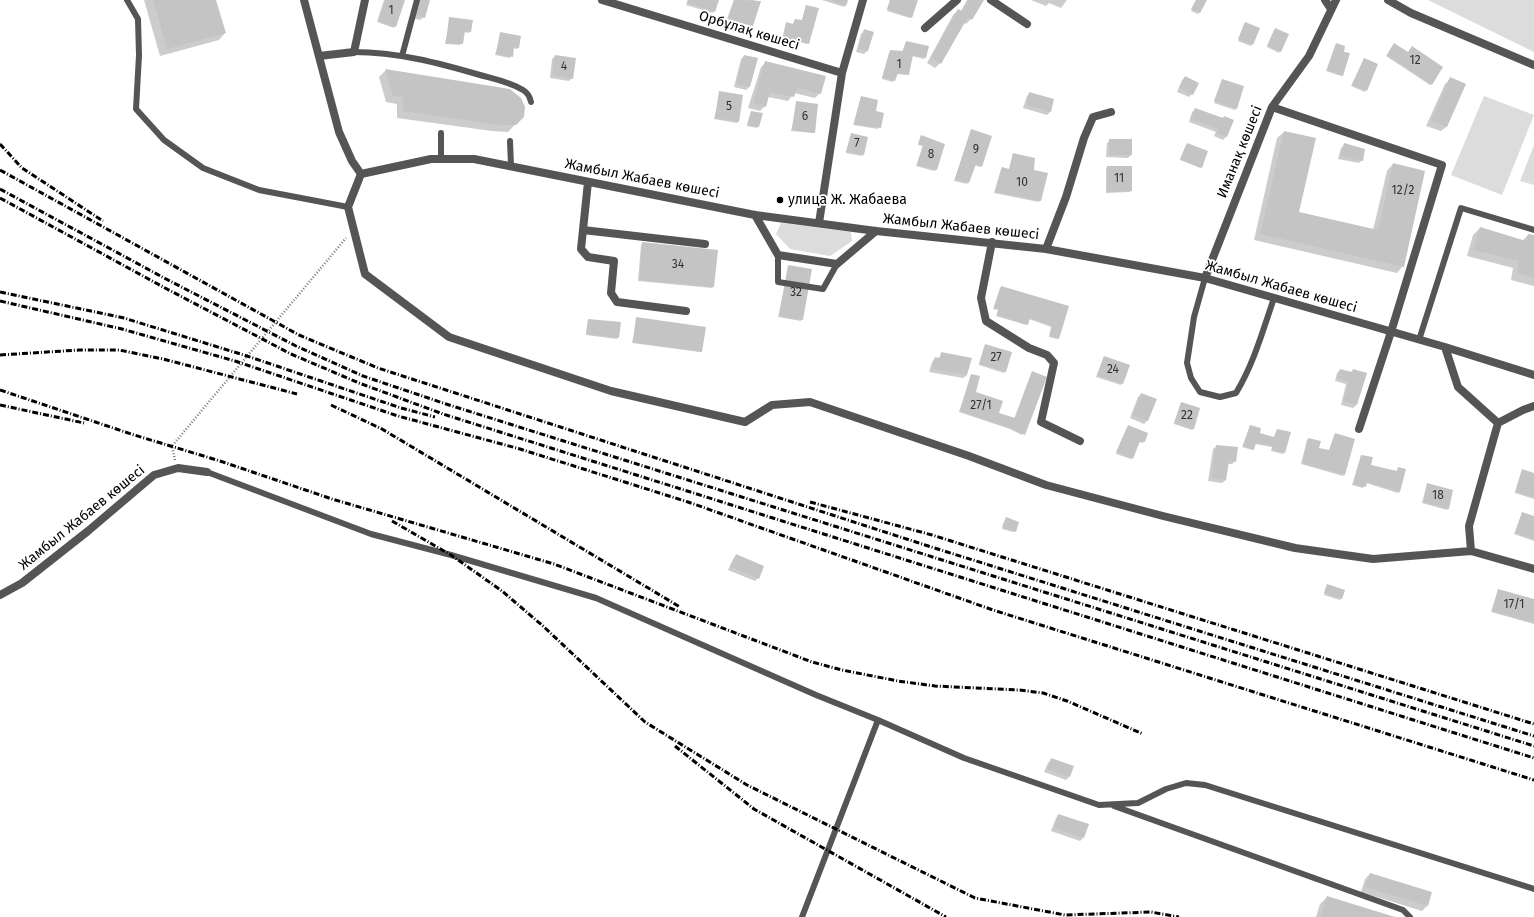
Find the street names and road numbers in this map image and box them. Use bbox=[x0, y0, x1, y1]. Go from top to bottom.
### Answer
street label: Орбұлақ көшесі bbox=[697, 8, 801, 54]
street label: Иманақ көшесі bbox=[1214, 103, 1266, 201]
street label: Жамбыл Жабаев көшесі bbox=[563, 156, 721, 202]
street label: Жамбыл Жабаев көшесі bbox=[882, 210, 1040, 244]
street label: Жамбыл Жабаев көшесі bbox=[1203, 257, 1359, 317]
street label: Жамбыл Жабаев көшесі bbox=[16, 462, 148, 574]

